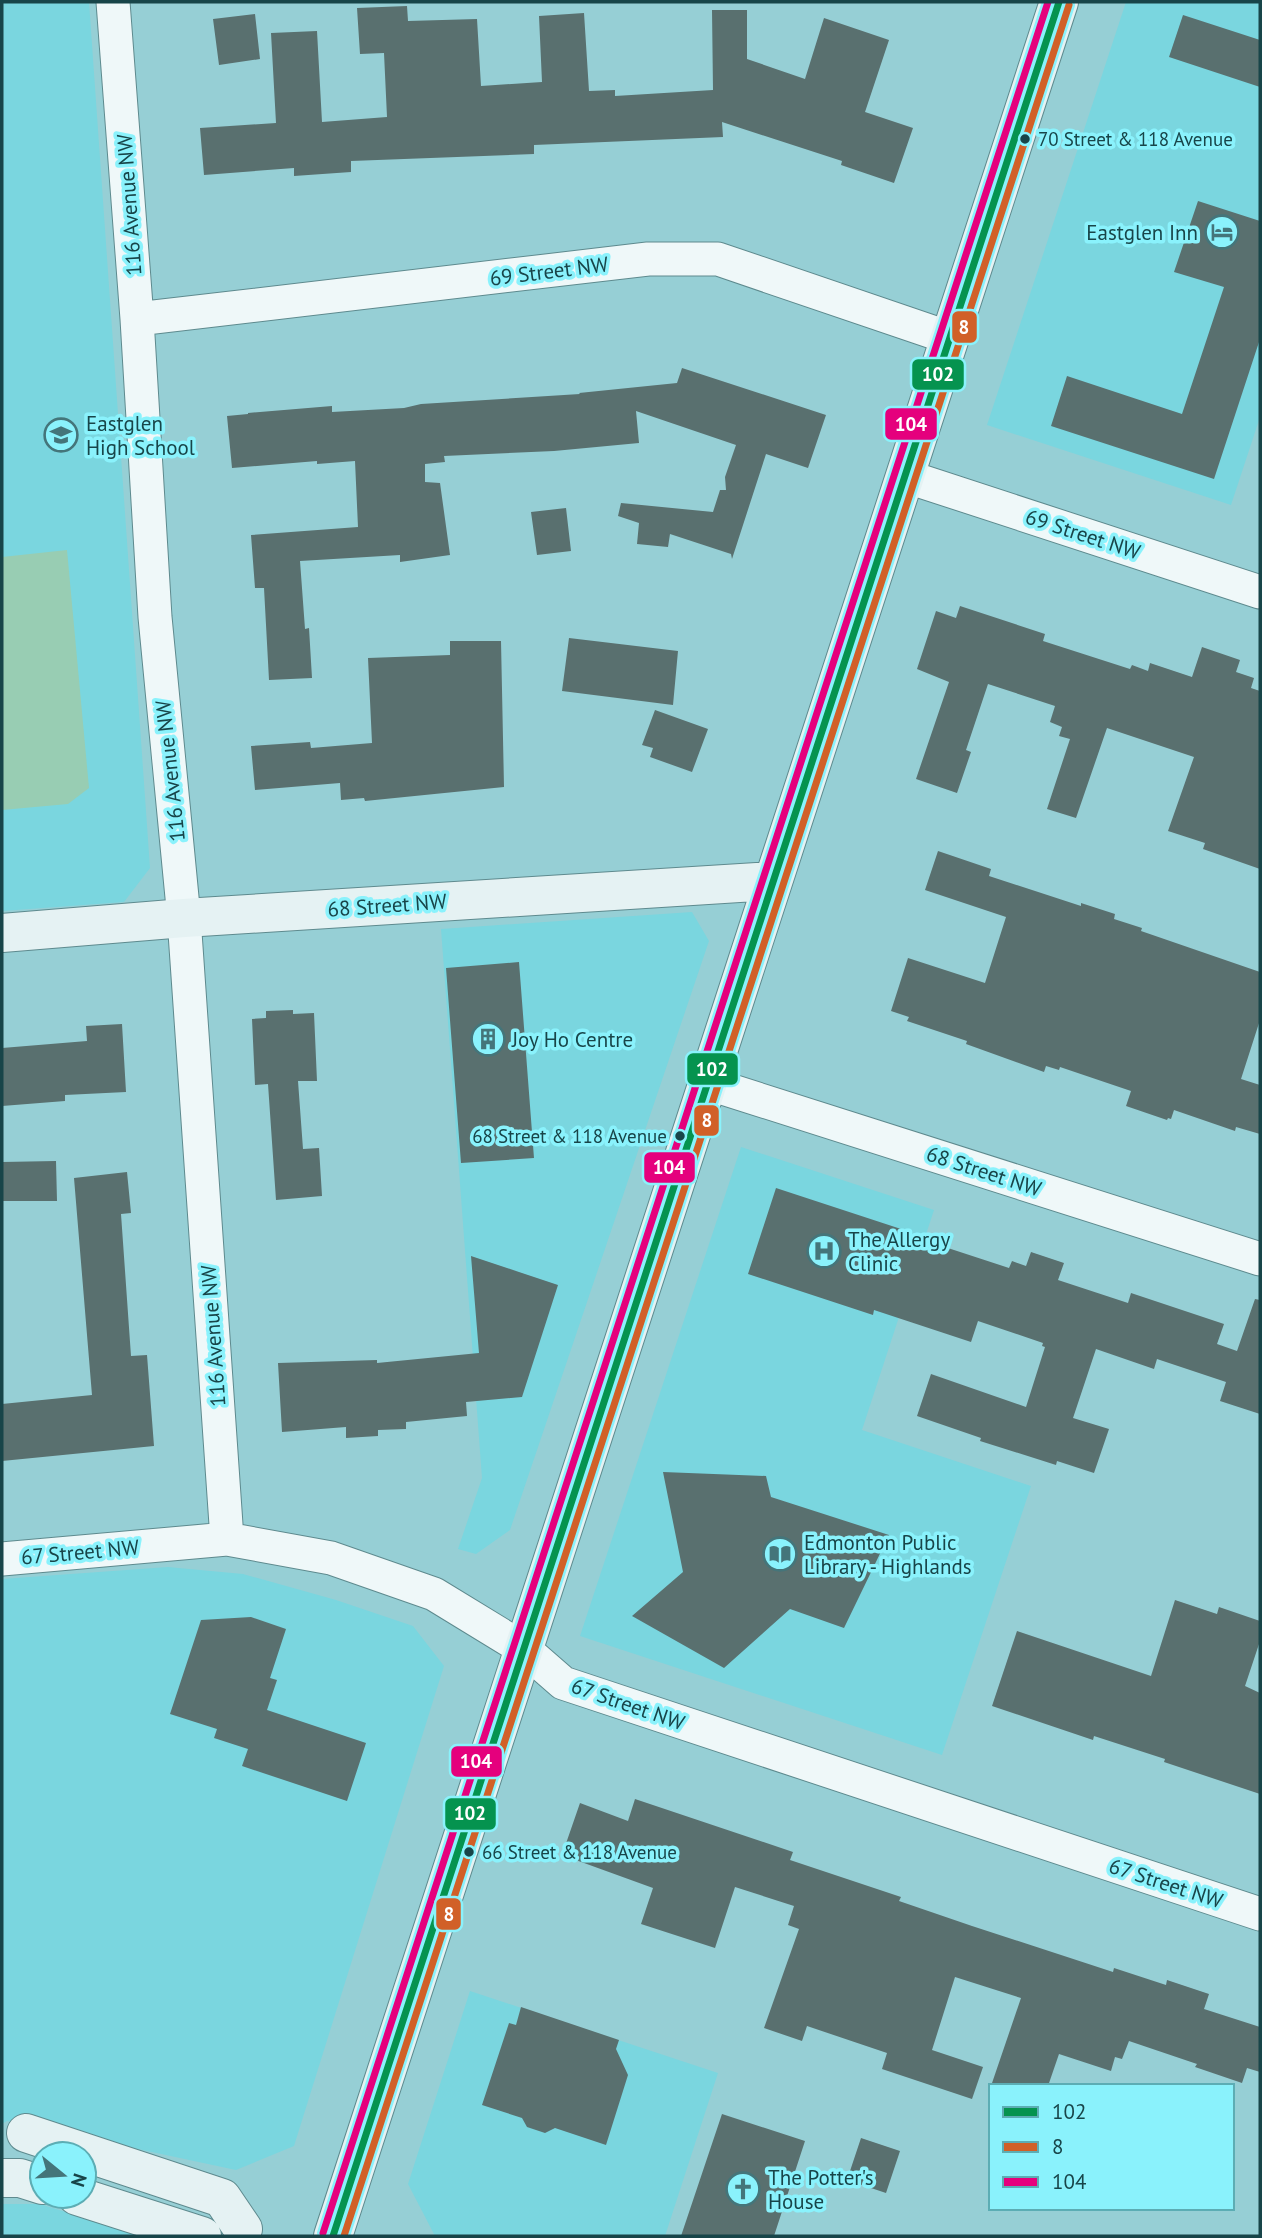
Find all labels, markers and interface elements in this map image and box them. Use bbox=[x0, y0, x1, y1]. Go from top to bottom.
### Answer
place label: 70 Street & 118 Avenue bbox=[1038, 127, 1233, 151]
marker: 70 Street & 118 Avenue bbox=[1018, 132, 1032, 146]
street label: 116 Avenue NW bbox=[111, 133, 147, 277]
hotel icon: Eastglen Inn bbox=[1203, 213, 1241, 251]
place label: Eastglen Inn bbox=[1086, 219, 1198, 246]
street label: 69 Street NW bbox=[488, 250, 610, 292]
line badge: 8 bbox=[951, 310, 978, 344]
text: 8 bbox=[959, 315, 969, 339]
line badge: 102 bbox=[911, 358, 965, 391]
text: 102 bbox=[922, 362, 954, 386]
line badge: 104 bbox=[884, 407, 938, 441]
place label: Eastglen High School bbox=[86, 410, 195, 461]
text: 104 bbox=[895, 412, 927, 436]
school or university icon: Eastglen High School bbox=[42, 416, 80, 454]
street label: 69 Street NW bbox=[1022, 503, 1144, 565]
street label: 116 Avenue NW bbox=[149, 698, 191, 843]
street label: 68 Street NW bbox=[327, 887, 448, 923]
building icon: Joy Ho Centre bbox=[469, 1020, 507, 1058]
place label: Joy Ho Centre bbox=[511, 1026, 633, 1053]
line badge: 102 bbox=[686, 1052, 739, 1086]
text: 102 bbox=[696, 1057, 728, 1081]
line badge: 8 bbox=[693, 1104, 720, 1137]
text: 8 bbox=[702, 1108, 712, 1132]
place label: 68 Street & 118 Avenue bbox=[472, 1124, 667, 1148]
marker: 68 Street & 118 Avenue bbox=[673, 1129, 687, 1143]
street label: 68 Street NW bbox=[923, 1140, 1045, 1202]
line badge: 104 bbox=[643, 1151, 696, 1184]
text: 104 bbox=[653, 1155, 685, 1179]
place label: The Allergy Clinic bbox=[848, 1226, 950, 1277]
hospital icon: The Allergy Clinic bbox=[805, 1232, 843, 1270]
street label: 116 Avenue NW bbox=[195, 1264, 231, 1408]
place label: Edmonton Public Library - Highlands bbox=[804, 1529, 972, 1580]
street label: 67 Street NW bbox=[20, 1533, 141, 1571]
library icon: Edmonton Public Library - Highlands bbox=[761, 1535, 799, 1573]
street label: 67 Street NW bbox=[568, 1672, 689, 1736]
line badge: 104 bbox=[450, 1745, 503, 1778]
text: 104 bbox=[460, 1749, 492, 1773]
line badge: 102 bbox=[444, 1797, 497, 1831]
text: 102 bbox=[454, 1801, 486, 1825]
place label: 66 Street & 118 Avenue bbox=[482, 1840, 677, 1864]
marker: 66 Street & 118 Avenue bbox=[462, 1845, 476, 1859]
street label: 67 Street NW bbox=[1106, 1852, 1227, 1914]
line badge: 8 bbox=[435, 1897, 462, 1931]
text: 8 bbox=[444, 1902, 454, 1926]
legend bbox=[989, 2084, 1234, 2210]
text: 102 bbox=[1052, 2098, 1086, 2125]
text: 8 bbox=[1052, 2133, 1063, 2160]
north arrow bbox=[28, 2140, 98, 2210]
place label: The Potter's House bbox=[768, 2164, 874, 2215]
text: 104 bbox=[1052, 2168, 1086, 2195]
church icon: The Potter's House bbox=[724, 2170, 762, 2208]
text: N bbox=[66, 2171, 93, 2190]

